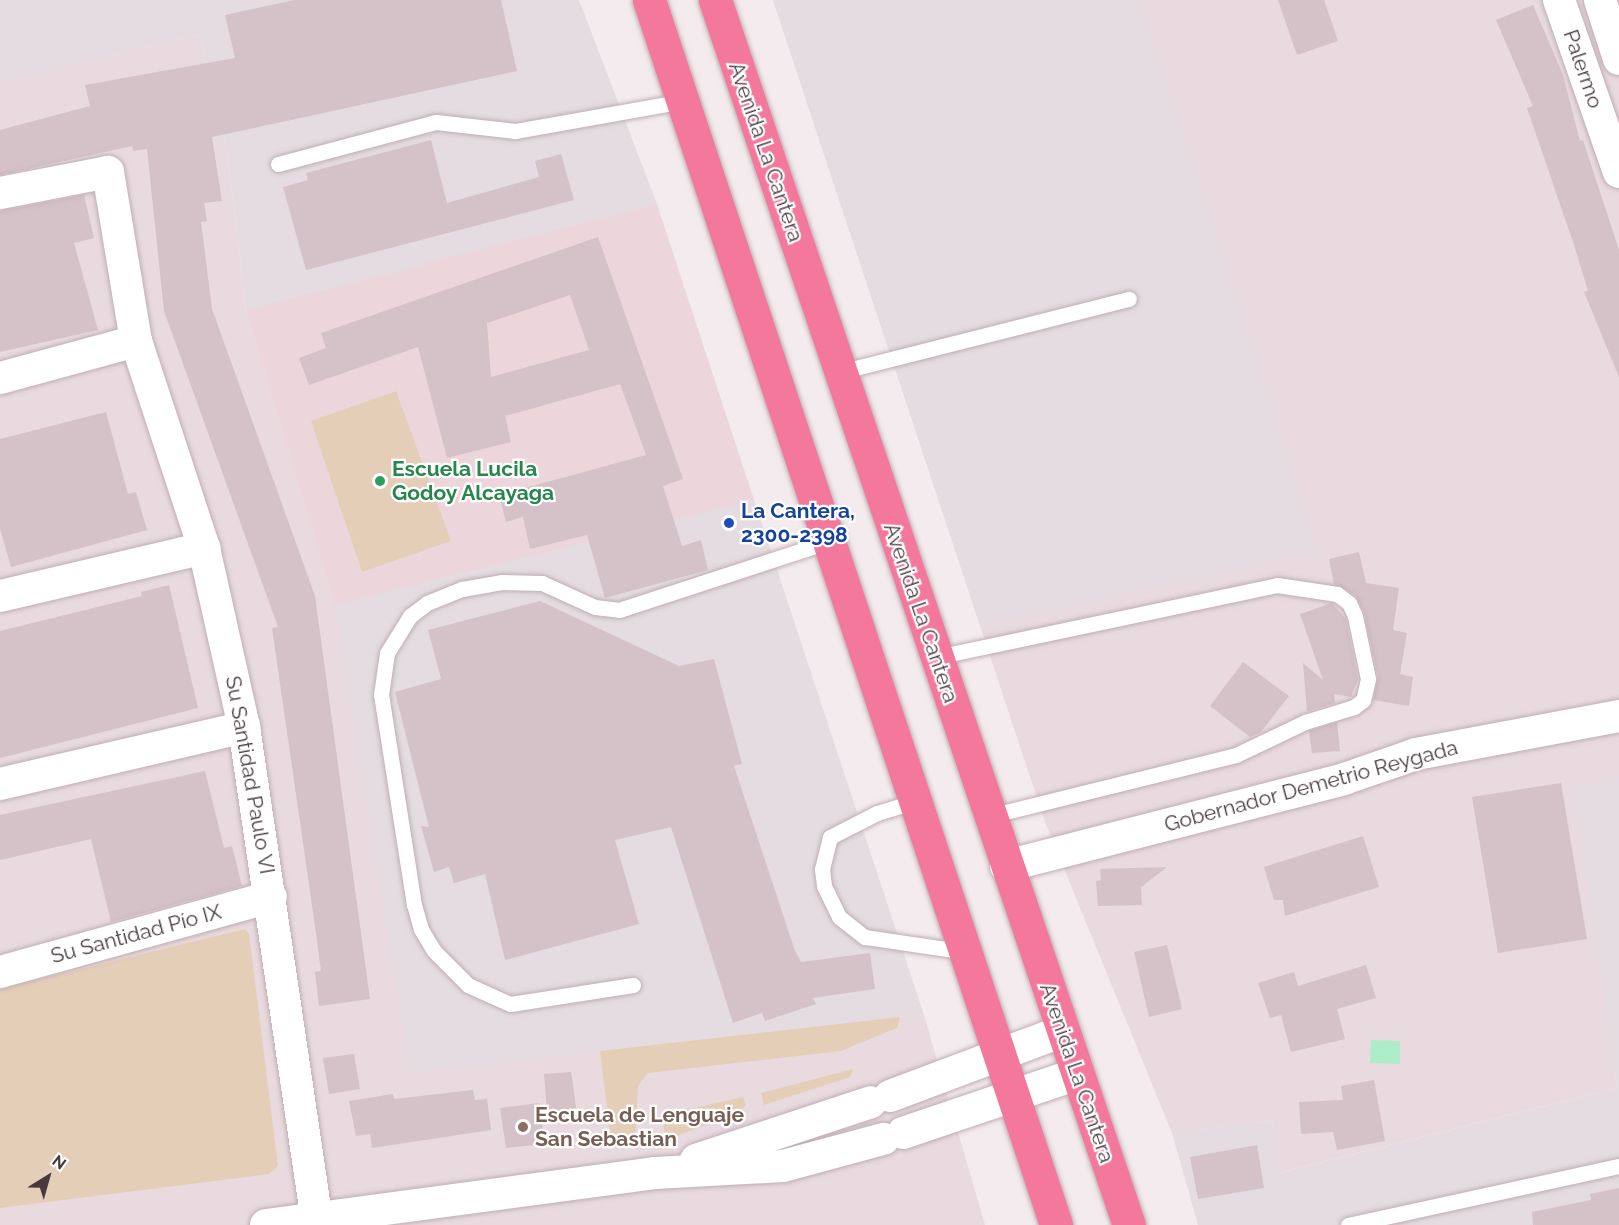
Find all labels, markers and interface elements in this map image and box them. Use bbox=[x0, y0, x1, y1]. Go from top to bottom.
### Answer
street label: Palermo bbox=[1558, 26, 1608, 112]
street label: Avenida La Cantera bbox=[723, 59, 809, 245]
place label: Escuela Lucila Godoy Alcayaga bbox=[392, 456, 555, 506]
marker: Escuela Lucila Godoy Alcayaga bbox=[373, 474, 387, 488]
place label: La Cantera, 2300-2398 bbox=[741, 498, 855, 548]
marker: La Cantera, 2300-2398 bbox=[722, 516, 736, 530]
street label: Avenida La Cantera bbox=[878, 520, 964, 706]
street label: Su Santidad Paulo VI bbox=[220, 674, 280, 876]
street label: Gobernador Demetrio Reygada bbox=[1161, 735, 1461, 837]
street label: Su Santidad Pío IX bbox=[48, 899, 224, 969]
street label: Avenida La Cantera bbox=[1034, 980, 1120, 1166]
place label: Escuela de Lenguaje San Sebastian bbox=[535, 1102, 744, 1152]
marker: Escuela de Lenguaje San Sebastian bbox=[516, 1120, 530, 1134]
north arrow bbox=[18, 1147, 78, 1207]
text: N bbox=[49, 1151, 70, 1173]

